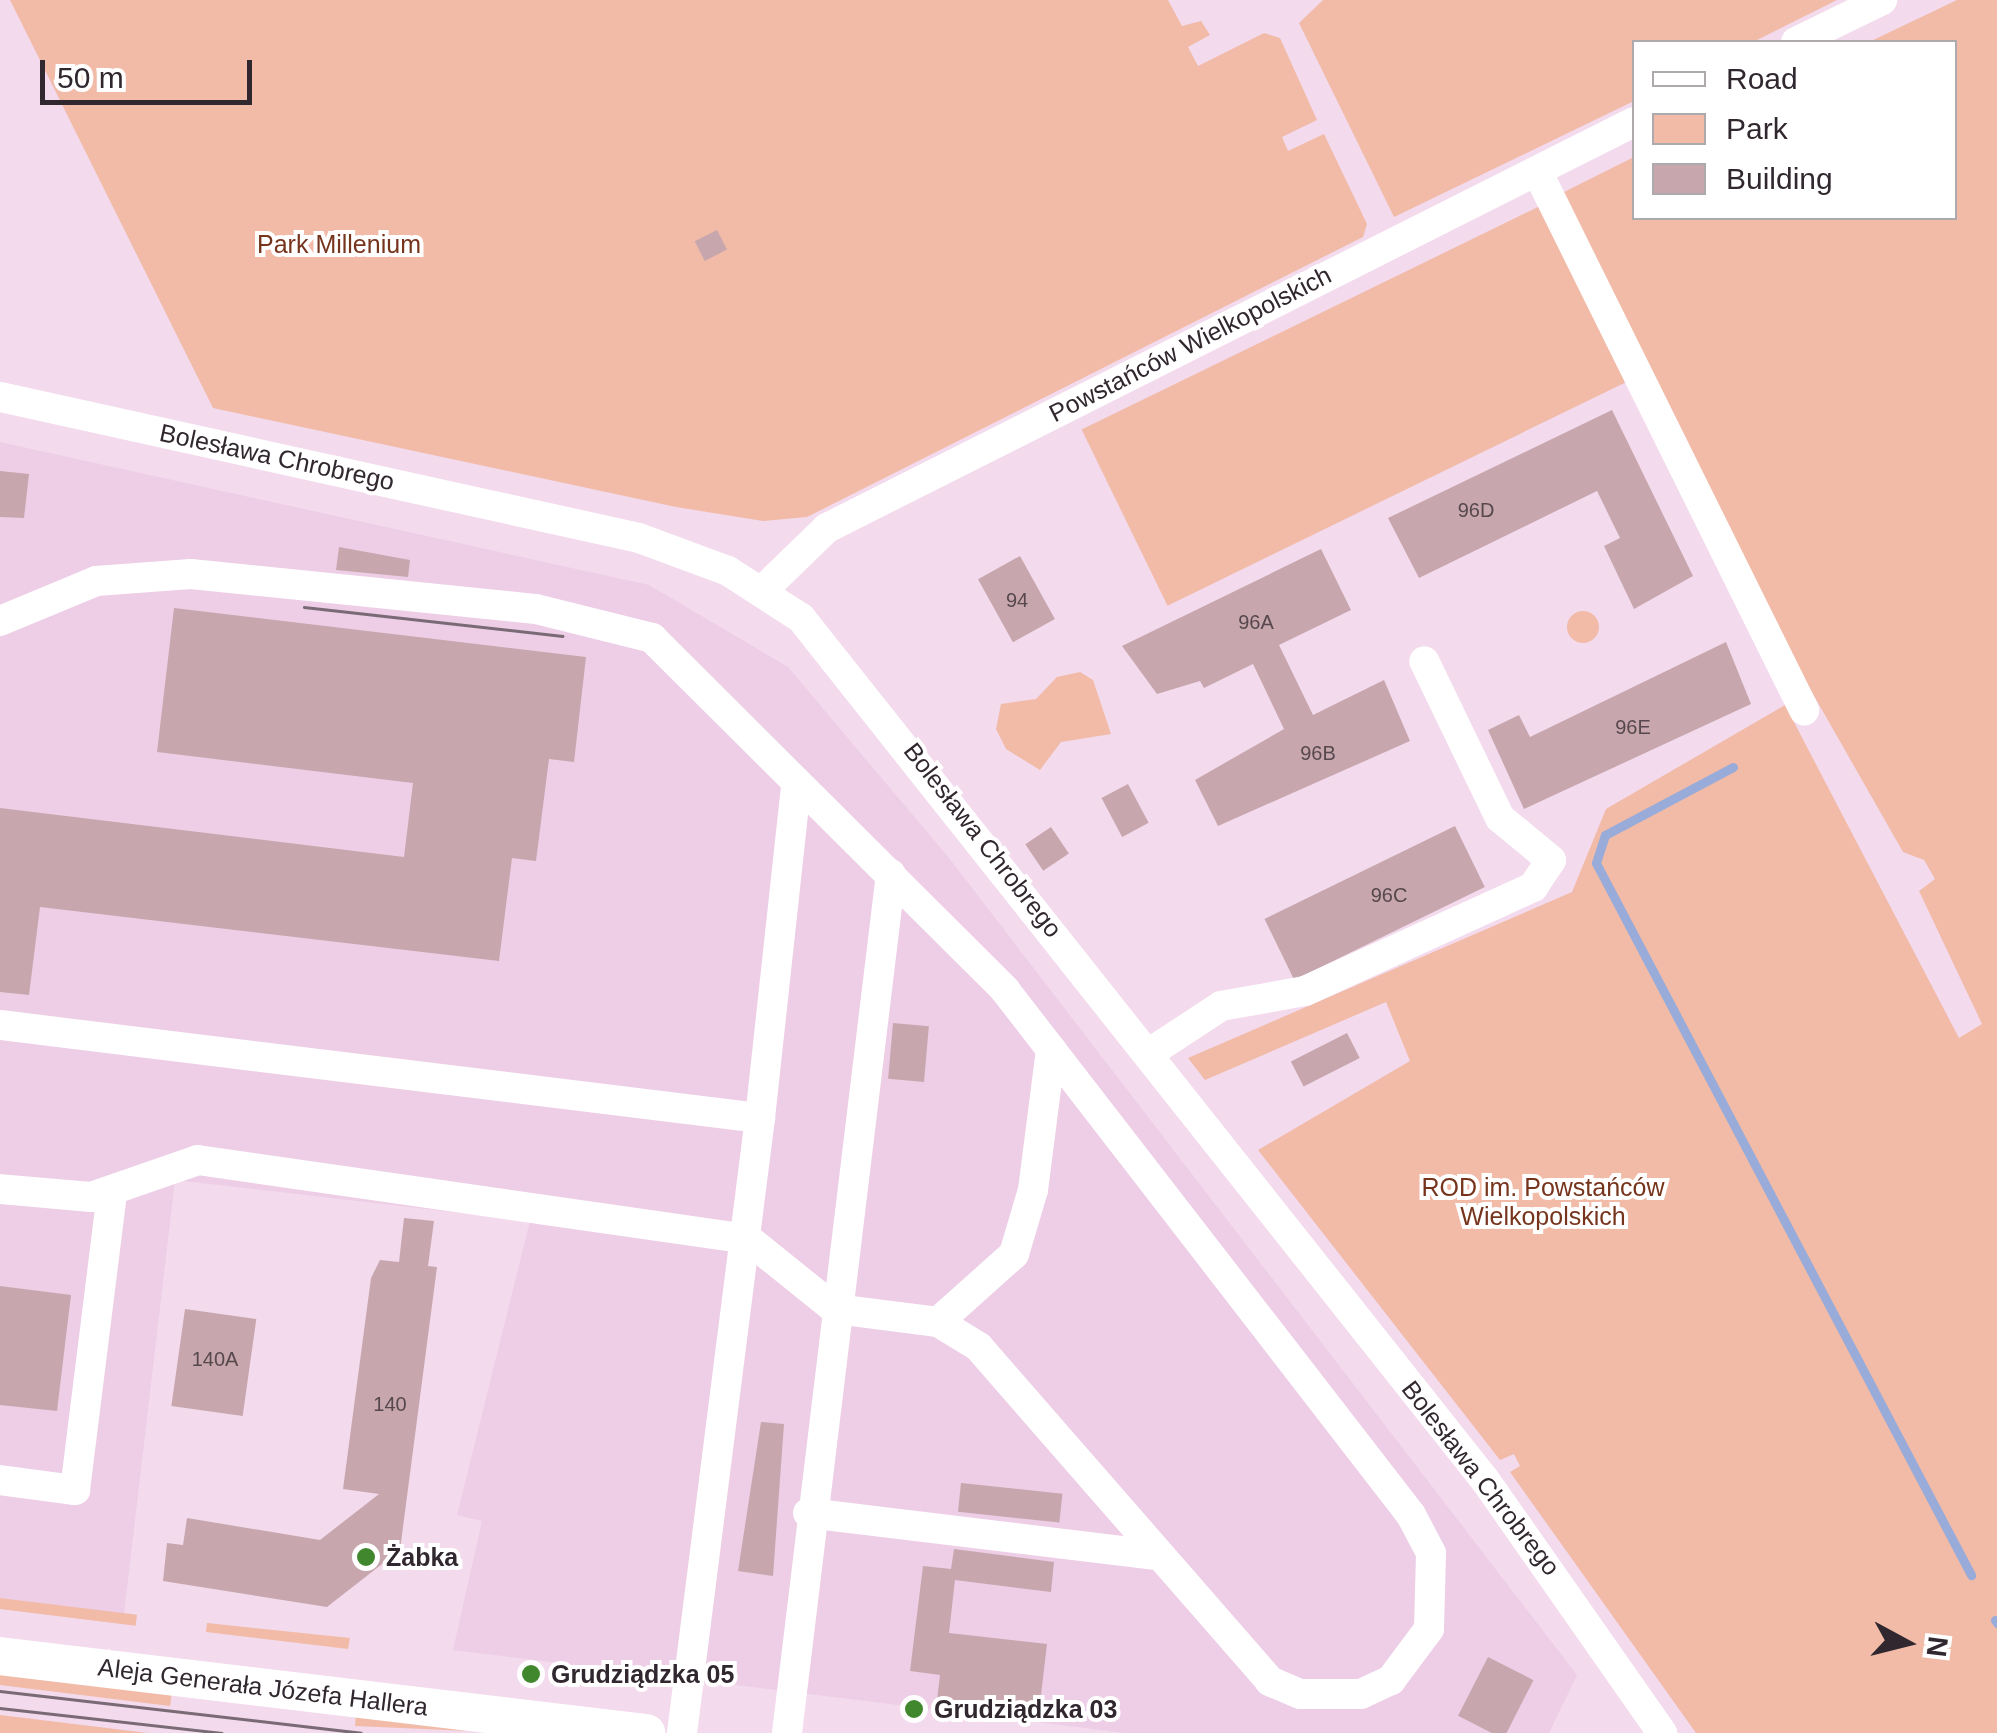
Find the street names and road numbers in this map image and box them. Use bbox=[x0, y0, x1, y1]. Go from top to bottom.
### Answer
street label: Powstańców Wielkopolskich bbox=[1044, 260, 1336, 428]
street label: Bolesława Chrobrego bbox=[157, 417, 397, 497]
street label: Bolesława Chrobrego bbox=[898, 737, 1068, 943]
street label: Bolesława Chrobrego bbox=[1396, 1375, 1566, 1581]
street label: Aleja Generała Józefa Hallera bbox=[96, 1652, 430, 1722]

